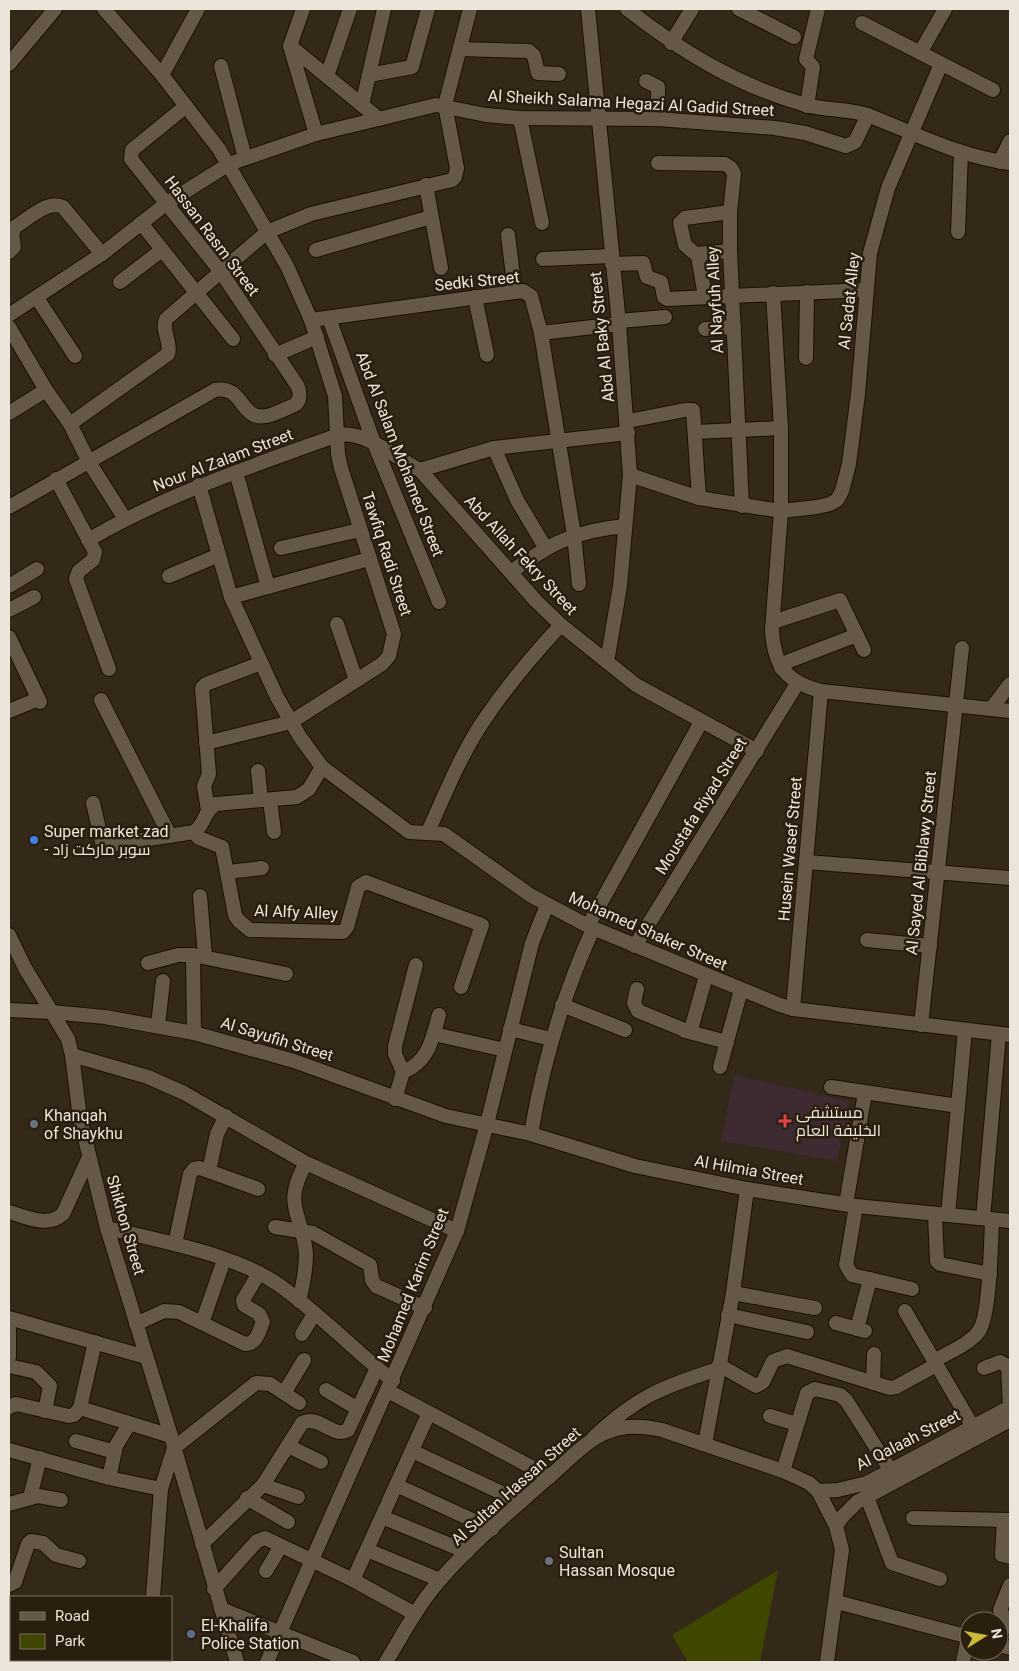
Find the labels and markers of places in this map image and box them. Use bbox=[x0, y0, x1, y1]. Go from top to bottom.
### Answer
place label: Super market zad - سوبر ماركت زاد bbox=[44, 822, 169, 859]
marker: Super market zad - سوبر ماركت زاد bbox=[28, 834, 40, 846]
place label: مستشفى الخليفة العام bbox=[796, 1103, 881, 1142]
place label: Khanqah of Shaykhu bbox=[44, 1106, 123, 1143]
marker: مستشفى الخليفة العام bbox=[778, 1114, 792, 1128]
marker: Khanqah of Shaykhu bbox=[28, 1118, 40, 1130]
place label: Sultan Hassan Mosque bbox=[559, 1543, 675, 1580]
marker: Sultan Hassan Mosque bbox=[543, 1555, 555, 1567]
place label: El-Khalifa Police Station bbox=[201, 1616, 299, 1653]
marker: El-Khalifa Police Station bbox=[185, 1628, 197, 1640]

